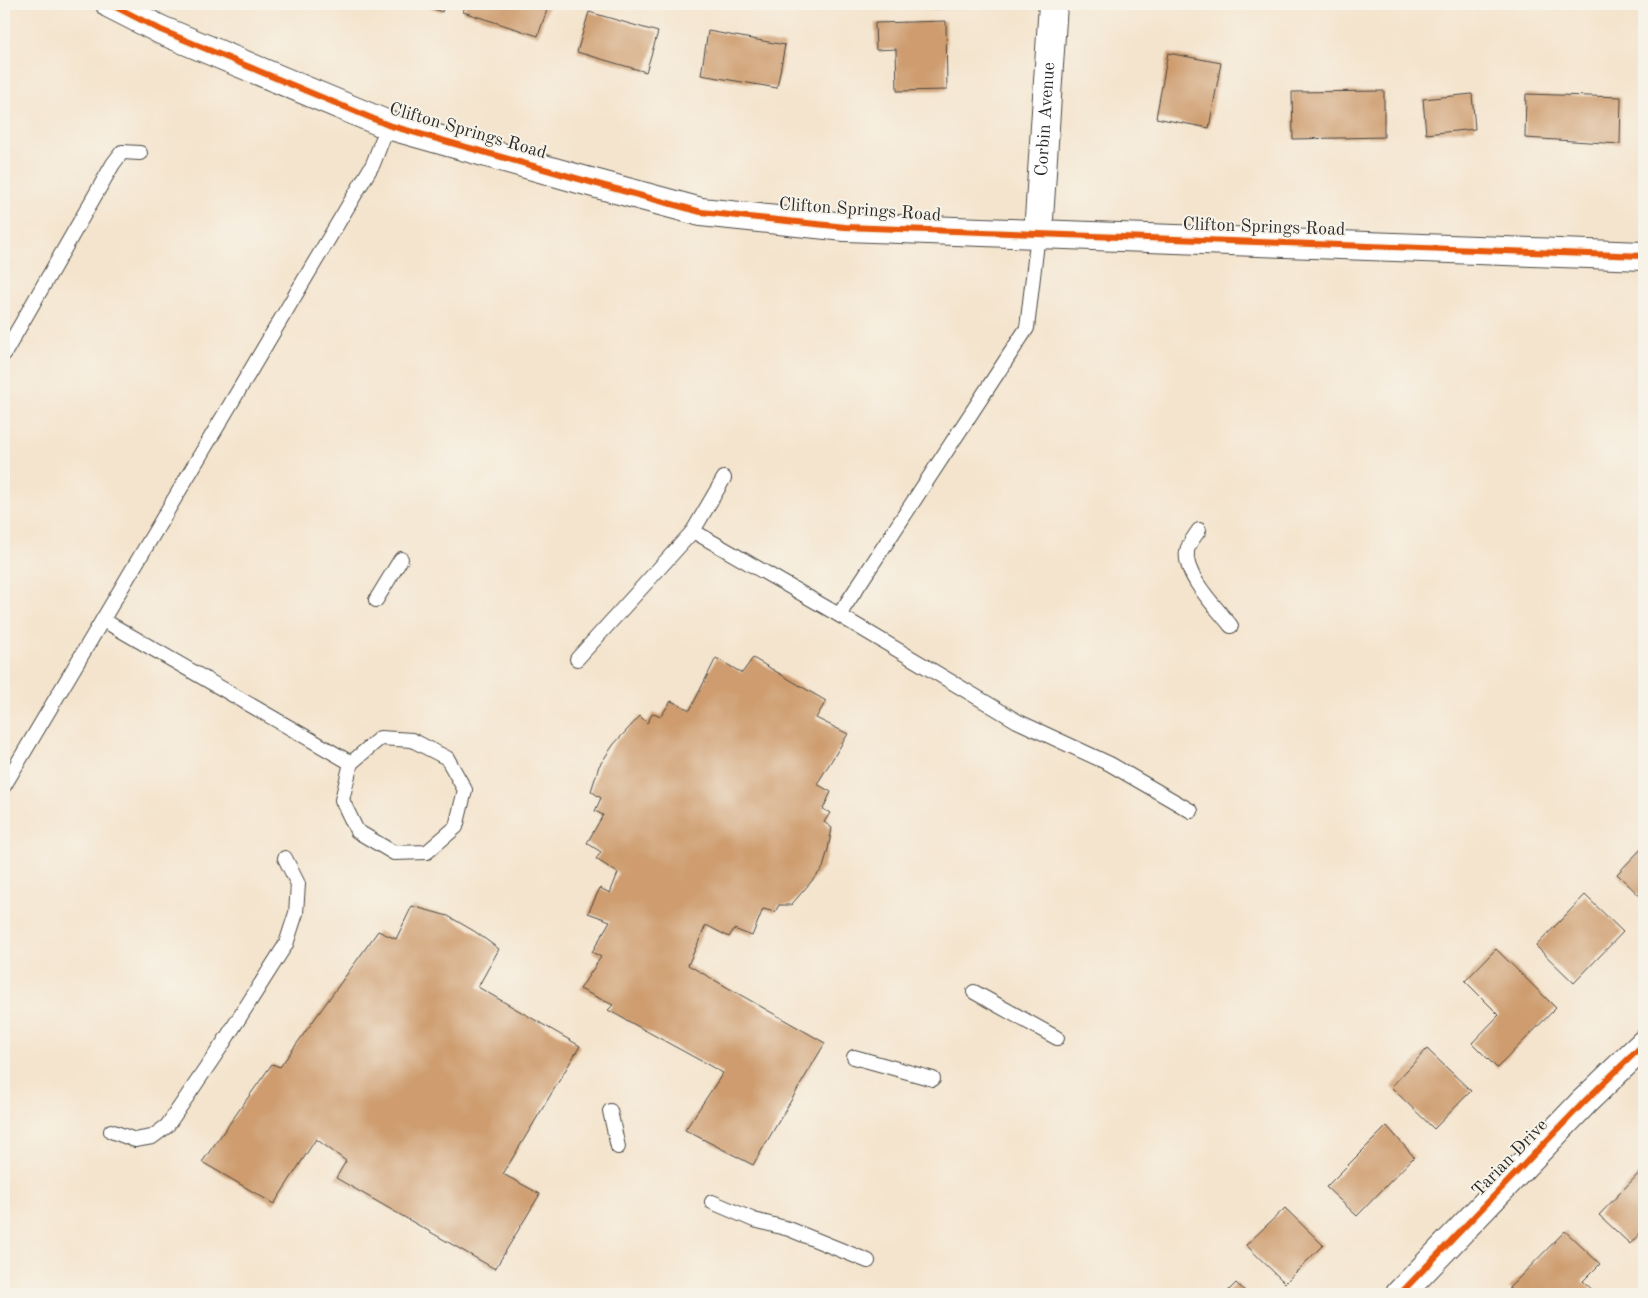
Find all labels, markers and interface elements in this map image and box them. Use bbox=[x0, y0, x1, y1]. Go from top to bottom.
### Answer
street label: Corbin Avenue bbox=[1033, 62, 1058, 177]
street label: Clifton Springs Road bbox=[387, 100, 549, 162]
street label: Clifton Springs Road bbox=[778, 195, 942, 225]
street label: Clifton Springs Road bbox=[1182, 215, 1346, 239]
street label: Tarian Drive bbox=[1469, 1116, 1551, 1200]

